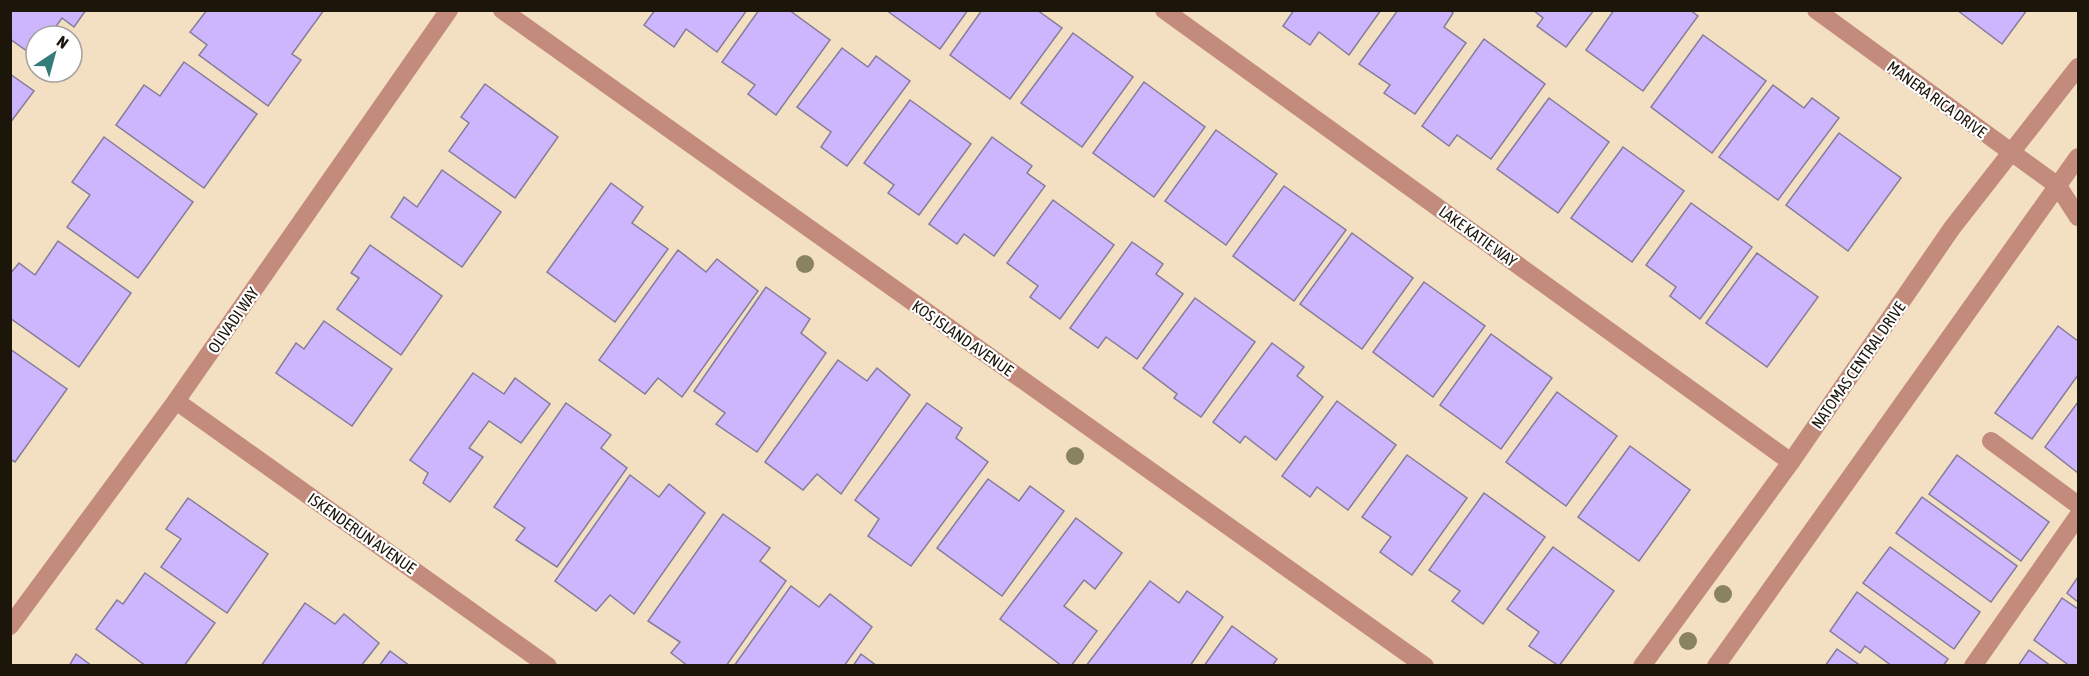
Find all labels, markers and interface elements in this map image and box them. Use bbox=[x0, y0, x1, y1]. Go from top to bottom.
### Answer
north arrow bbox=[24, 24, 84, 84]
text: N bbox=[54, 32, 72, 52]
street label: MANERA RICA DRIVE bbox=[1884, 57, 1990, 141]
street label: LAKE KATIE WAY bbox=[1436, 202, 1521, 271]
street label: OLIVADI WAY bbox=[204, 283, 263, 356]
street label: KOS ISLAND AVENUE bbox=[909, 297, 1017, 380]
street label: NATOMAS CENTRAL DRIVE bbox=[1807, 298, 1909, 432]
street label: ISKENDERUN AVENUE bbox=[305, 489, 420, 577]

